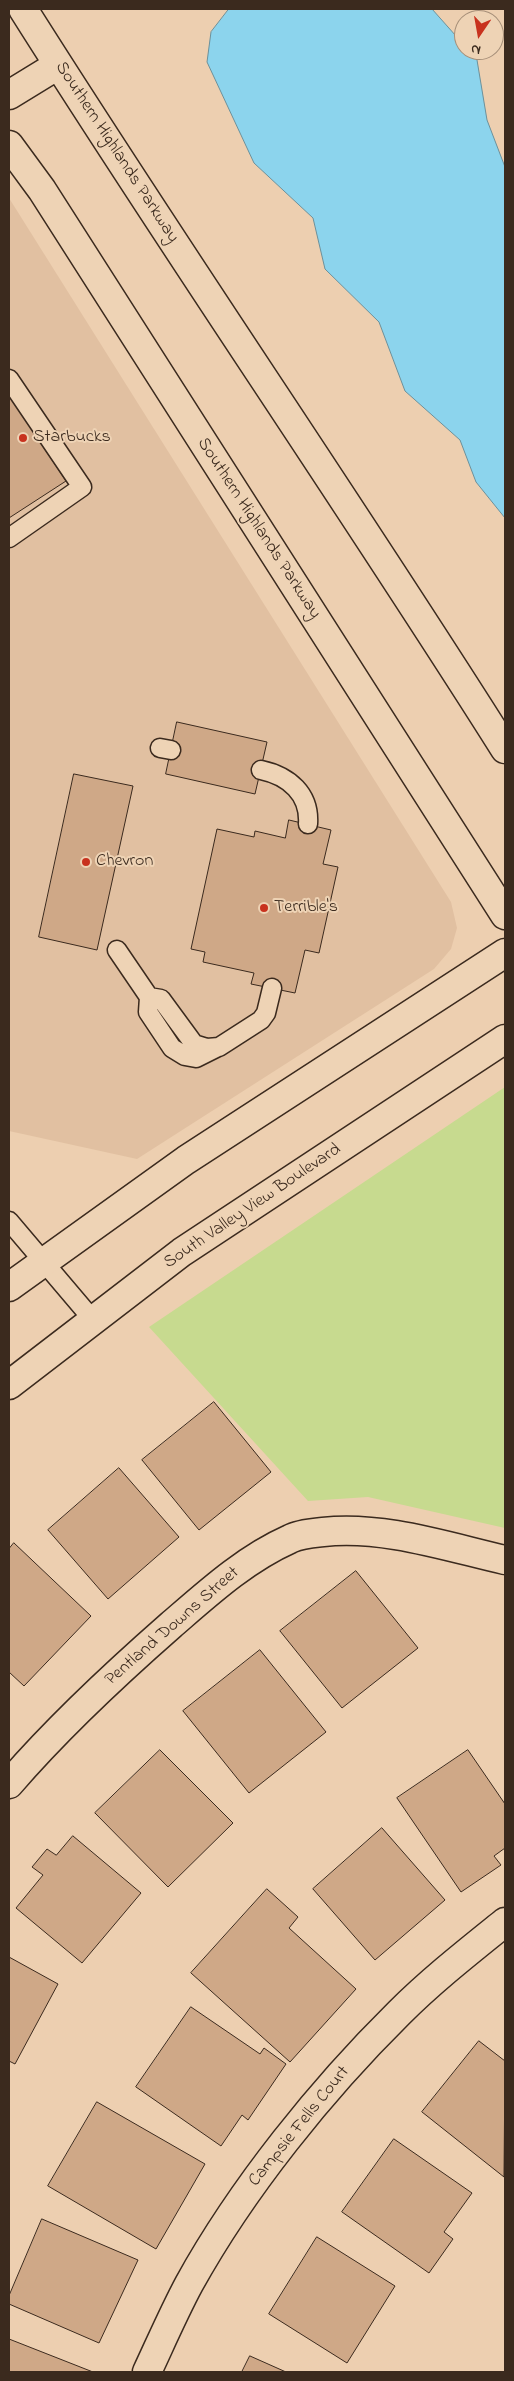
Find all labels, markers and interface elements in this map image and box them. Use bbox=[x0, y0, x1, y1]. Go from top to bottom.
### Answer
north arrow bbox=[454, 10, 504, 60]
text: N bbox=[469, 38, 483, 60]
street label: Southern Highlands Parkway bbox=[49, 58, 183, 248]
place label: Starbucks bbox=[33, 427, 111, 449]
marker: Starbucks bbox=[17, 432, 29, 444]
street label: Southern Highlands Parkway bbox=[191, 434, 325, 624]
place label: Chevron bbox=[96, 851, 153, 873]
marker: Chevron bbox=[80, 856, 92, 868]
place label: Terrible's bbox=[274, 897, 338, 919]
marker: Terrible's bbox=[258, 902, 270, 914]
street label: South Valley View Boulevard bbox=[160, 1140, 346, 1274]
street label: Pentland Downs Street bbox=[101, 1563, 245, 1691]
street label: Campsie Fells Court bbox=[245, 2062, 355, 2192]

